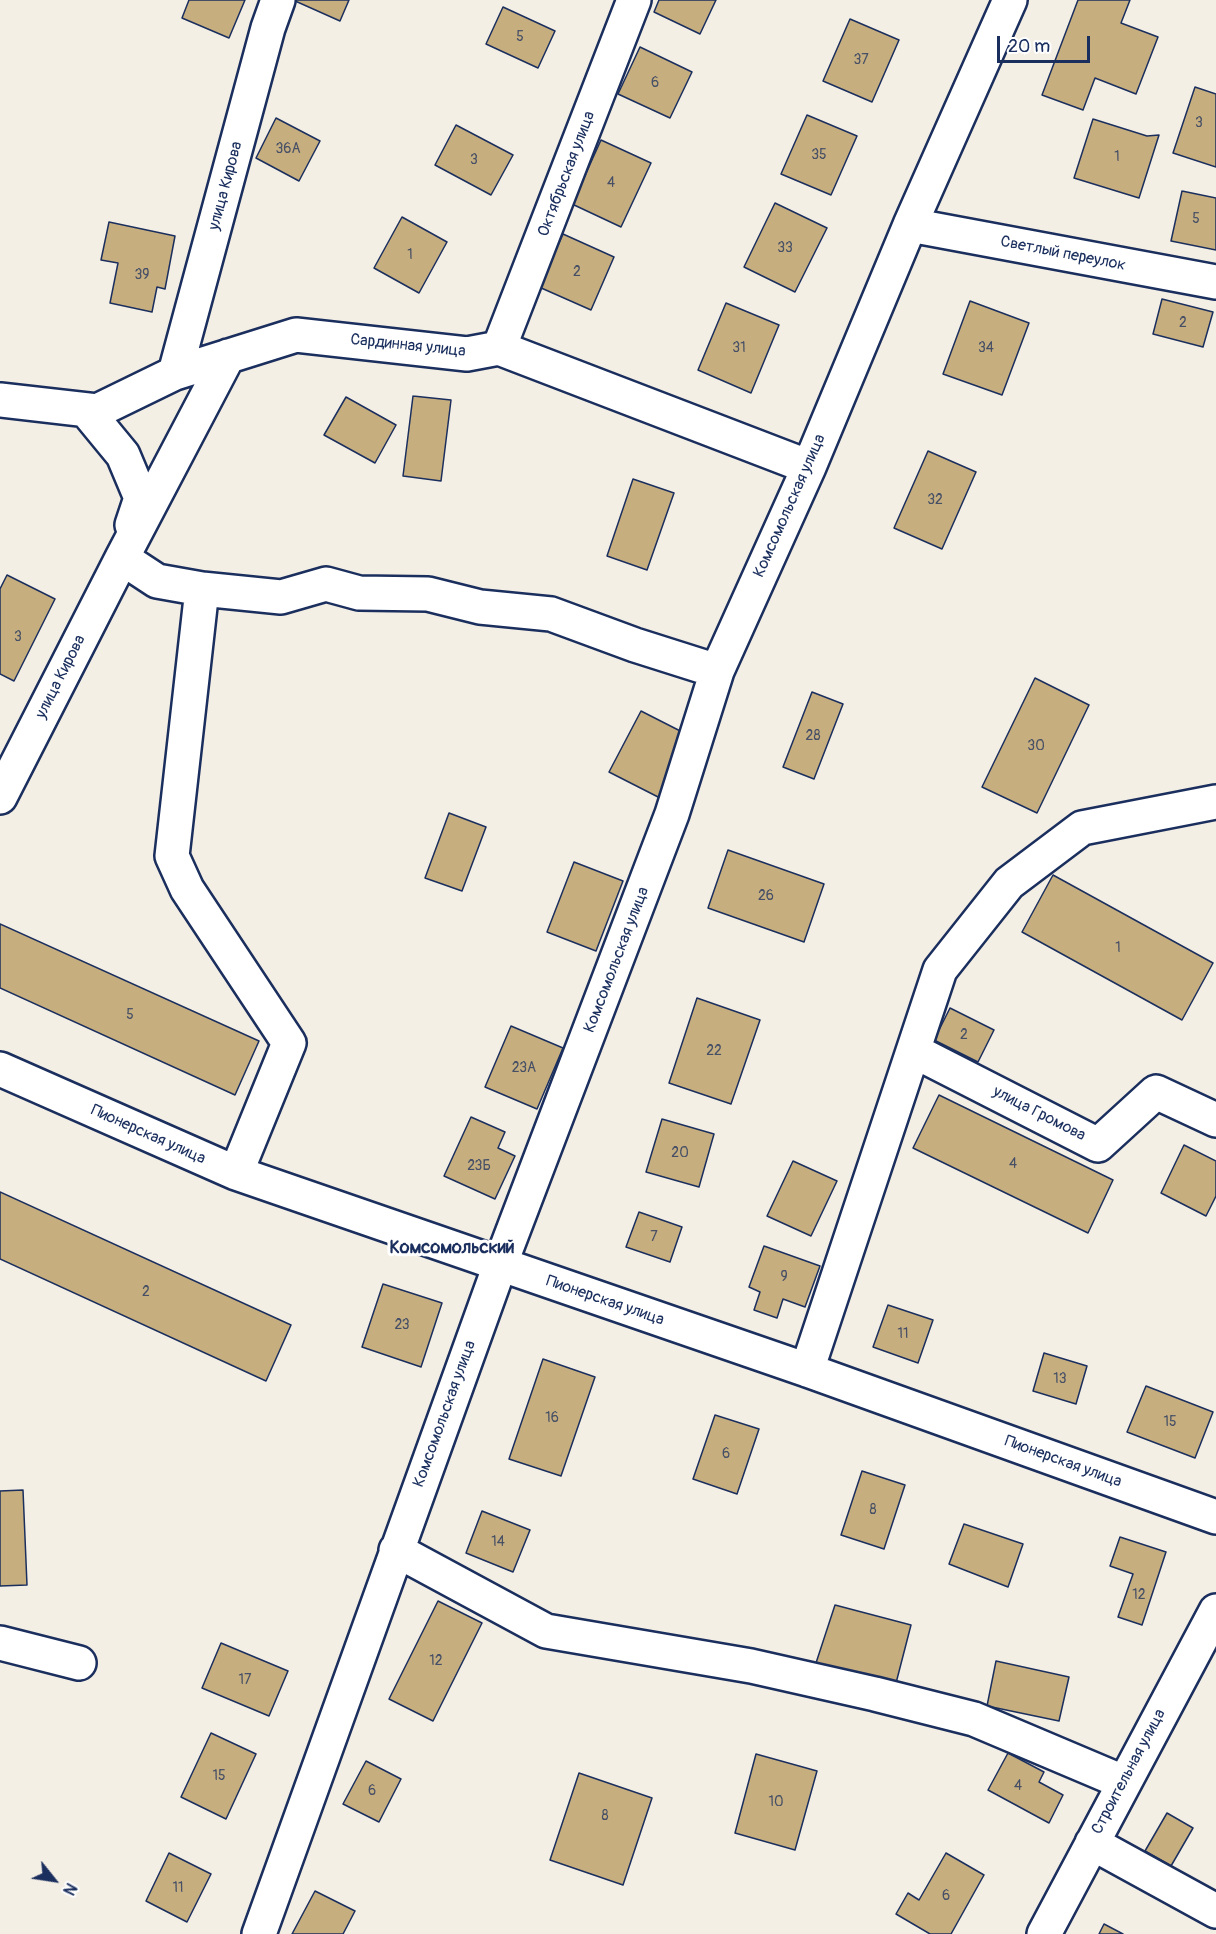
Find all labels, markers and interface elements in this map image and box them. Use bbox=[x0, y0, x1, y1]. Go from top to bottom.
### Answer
scale bar bbox=[1000, 24, 1093, 62]
house number: 5 bbox=[516, 29, 524, 45]
text: 20 m bbox=[1008, 35, 1050, 58]
house number: 37 bbox=[853, 52, 869, 68]
house number: 6 bbox=[651, 75, 659, 91]
street label: Октябрьская улица bbox=[534, 109, 600, 239]
house number: 3 bbox=[1195, 115, 1203, 131]
street label: улица Кирова bbox=[205, 140, 247, 232]
house number: 36А bbox=[275, 141, 301, 157]
house number: 35 bbox=[811, 147, 827, 163]
house number: 1 bbox=[1114, 149, 1120, 165]
house number: 3 bbox=[470, 152, 478, 168]
house number: 4 bbox=[607, 175, 615, 191]
house number: 5 bbox=[1192, 211, 1200, 227]
street label: Светлый переулок bbox=[999, 232, 1127, 276]
house number: 33 bbox=[777, 240, 793, 256]
house number: 1 bbox=[407, 247, 413, 263]
house number: 2 bbox=[573, 264, 581, 280]
house number: 39 bbox=[134, 267, 150, 283]
house number: 2 bbox=[1179, 315, 1187, 331]
street label: Сардинная улица bbox=[349, 330, 467, 362]
house number: 31 bbox=[732, 340, 746, 356]
house number: 34 bbox=[978, 340, 994, 356]
street label: Комсомольская улица bbox=[750, 431, 830, 581]
house number: 32 bbox=[927, 492, 943, 508]
house number: 3 bbox=[14, 629, 22, 645]
street label: улица Кирова bbox=[32, 632, 90, 722]
house number: 28 bbox=[806, 728, 820, 744]
house number: 30 bbox=[1027, 738, 1045, 754]
street label: Комсомольская улица bbox=[580, 884, 654, 1036]
house number: 26 bbox=[758, 888, 774, 904]
house number: 1 bbox=[1115, 940, 1121, 956]
house number: 5 bbox=[126, 1007, 134, 1023]
house number: 2 bbox=[960, 1027, 968, 1043]
house number: 22 bbox=[706, 1043, 722, 1059]
house number: 23А bbox=[512, 1060, 536, 1076]
street label: улица Громова bbox=[989, 1082, 1089, 1146]
street label: Пионерская улица bbox=[88, 1101, 208, 1169]
house number: 20 bbox=[671, 1145, 689, 1161]
house number: 4 bbox=[1009, 1156, 1017, 1172]
house number: 23Б bbox=[467, 1158, 491, 1174]
house number: 7 bbox=[650, 1229, 658, 1245]
district label: Комсомольский bbox=[389, 1237, 515, 1259]
house number: 9 bbox=[780, 1269, 788, 1285]
street label: Пионерская улица bbox=[544, 1272, 666, 1330]
house number: 2 bbox=[142, 1284, 150, 1300]
house number: 23 bbox=[394, 1317, 410, 1333]
house number: 11 bbox=[898, 1326, 908, 1342]
street label: Комсомольская улица bbox=[410, 1338, 480, 1490]
house number: 13 bbox=[1053, 1371, 1067, 1387]
house number: 16 bbox=[545, 1410, 559, 1426]
house number: 15 bbox=[1163, 1414, 1177, 1430]
street label: Пионерская улица bbox=[1002, 1432, 1124, 1492]
house number: 6 bbox=[722, 1446, 730, 1462]
house number: 8 bbox=[869, 1502, 877, 1518]
house number: 14 bbox=[491, 1534, 505, 1550]
house number: 12 bbox=[1132, 1587, 1146, 1603]
house number: 12 bbox=[429, 1653, 443, 1669]
house number: 17 bbox=[239, 1672, 251, 1688]
street label: Строительная улица bbox=[1088, 1706, 1170, 1838]
house number: 15 bbox=[212, 1768, 226, 1784]
house number: 4 bbox=[1014, 1778, 1022, 1794]
house number: 6 bbox=[368, 1783, 376, 1799]
house number: 10 bbox=[768, 1794, 784, 1810]
house number: 8 bbox=[601, 1808, 609, 1824]
north arrow bbox=[24, 1850, 84, 1910]
text: N bbox=[58, 1879, 81, 1899]
house number: 11 bbox=[173, 1880, 183, 1896]
house number: 6 bbox=[942, 1888, 950, 1904]

